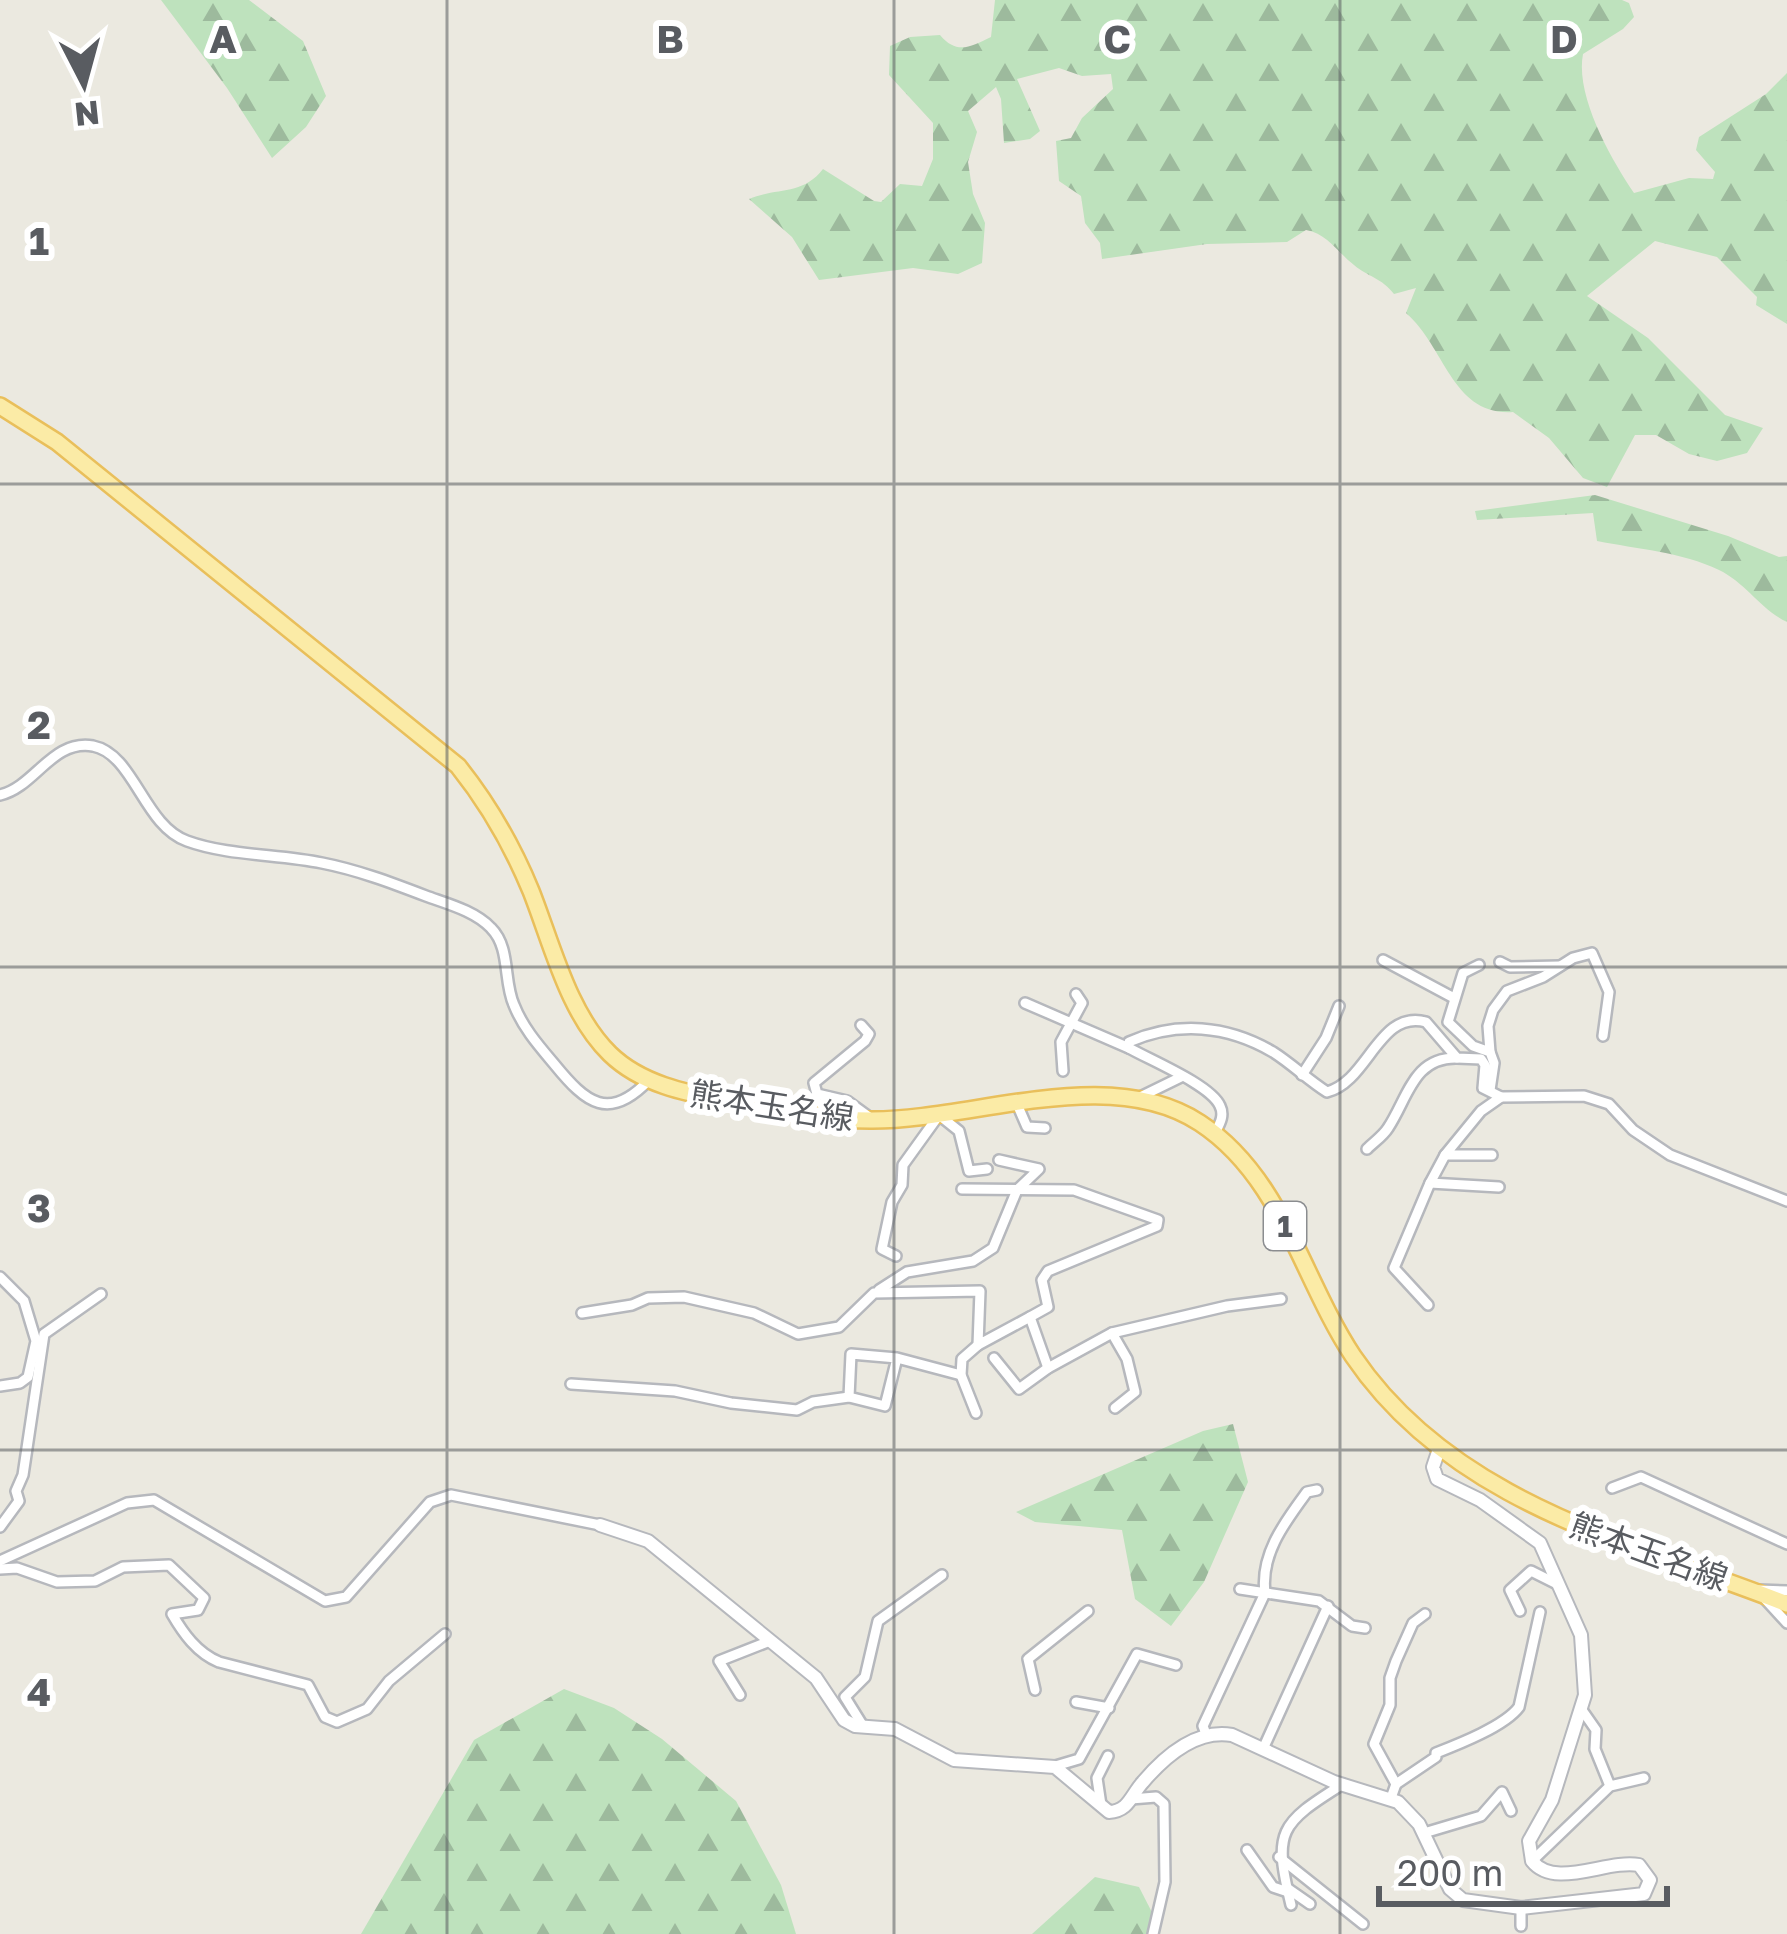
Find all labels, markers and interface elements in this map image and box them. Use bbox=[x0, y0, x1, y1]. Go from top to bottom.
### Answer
text: A bbox=[209, 15, 237, 62]
text: B bbox=[656, 15, 684, 62]
text: C bbox=[1103, 15, 1131, 62]
text: D bbox=[1550, 15, 1578, 62]
north arrow bbox=[24, 24, 144, 144]
text: N bbox=[73, 94, 102, 135]
text: 1 bbox=[29, 217, 49, 264]
text: 2 bbox=[27, 701, 51, 748]
street label: 熊本玉名線 bbox=[687, 1073, 857, 1137]
text: 3 bbox=[27, 1184, 51, 1231]
road number: 1 bbox=[1264, 1202, 1306, 1250]
street label: 熊本玉名線 bbox=[1565, 1504, 1733, 1598]
text: 4 bbox=[27, 1668, 51, 1715]
scale bar bbox=[1379, 1832, 1667, 1906]
text: 200 m bbox=[1397, 1851, 1503, 1894]

